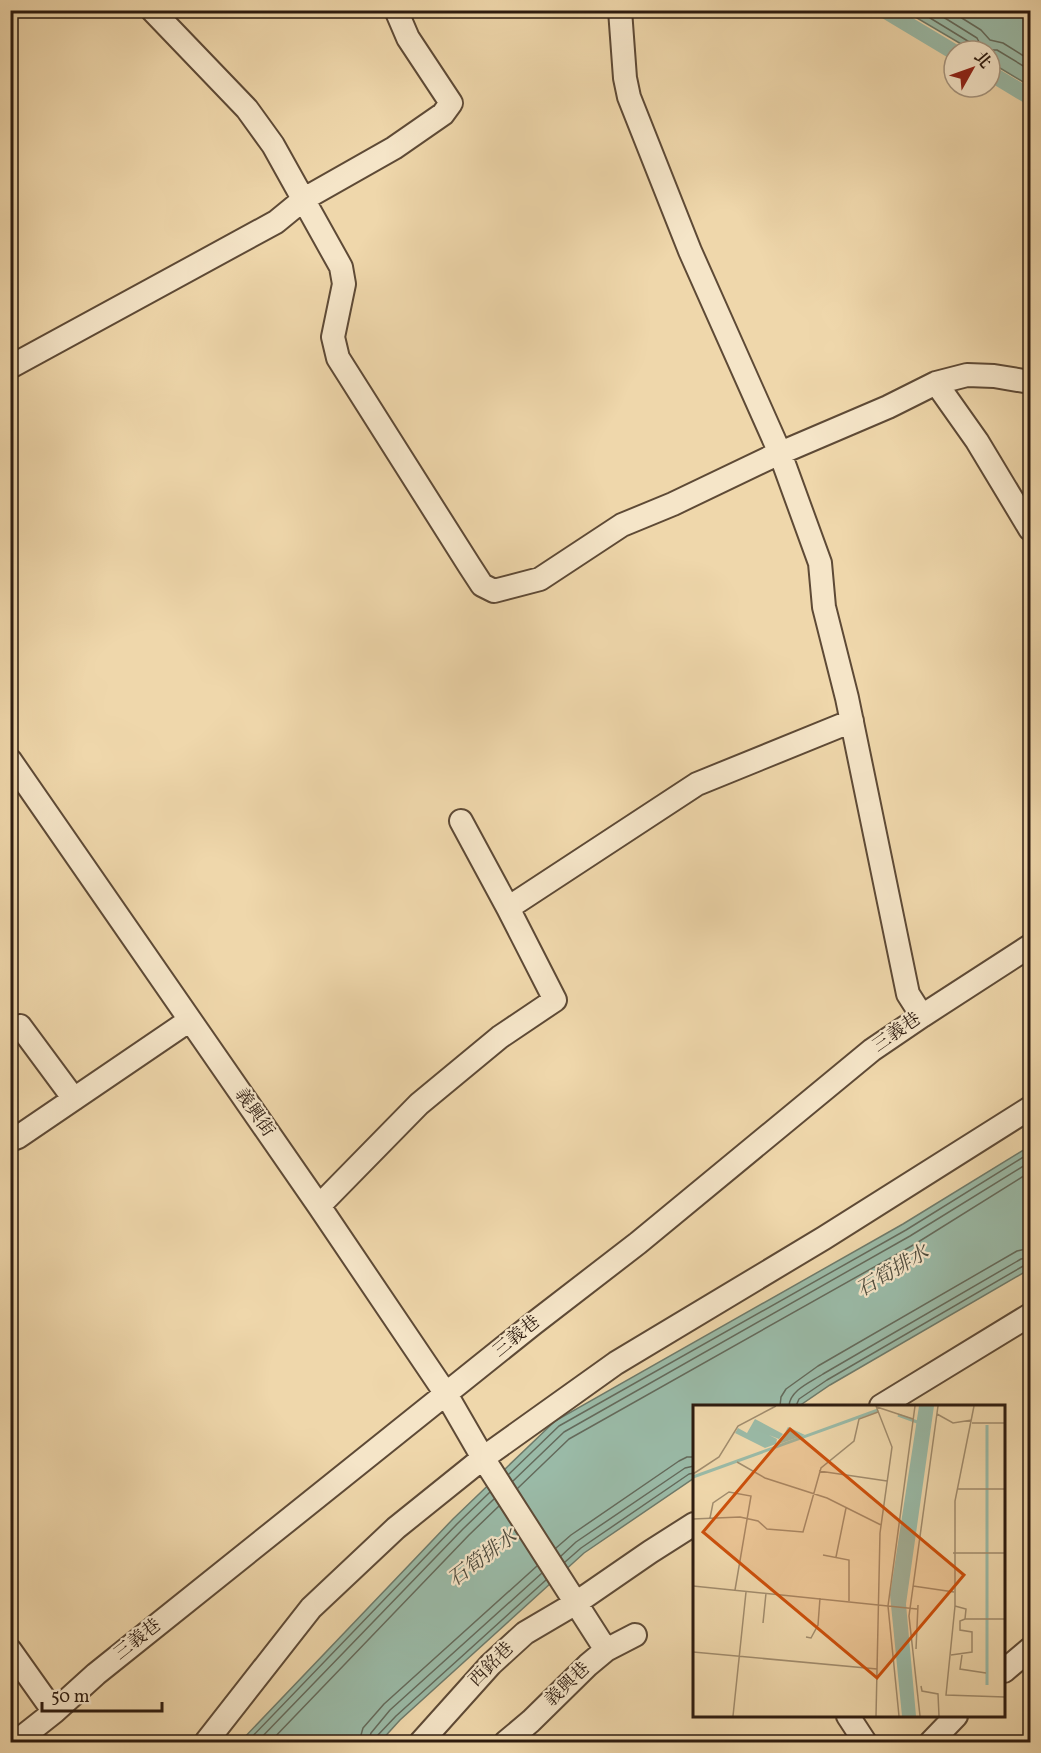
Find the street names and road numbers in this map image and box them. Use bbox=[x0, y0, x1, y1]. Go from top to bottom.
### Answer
street label: 三義巷 bbox=[868, 1007, 926, 1059]
street label: 義興街 bbox=[228, 1084, 280, 1142]
street label: 三義巷 bbox=[488, 1310, 546, 1364]
street label: 三義巷 bbox=[109, 1614, 167, 1666]
street label: 西銘巷 bbox=[464, 1637, 520, 1693]
street label: 義興巷 bbox=[540, 1657, 596, 1713]

